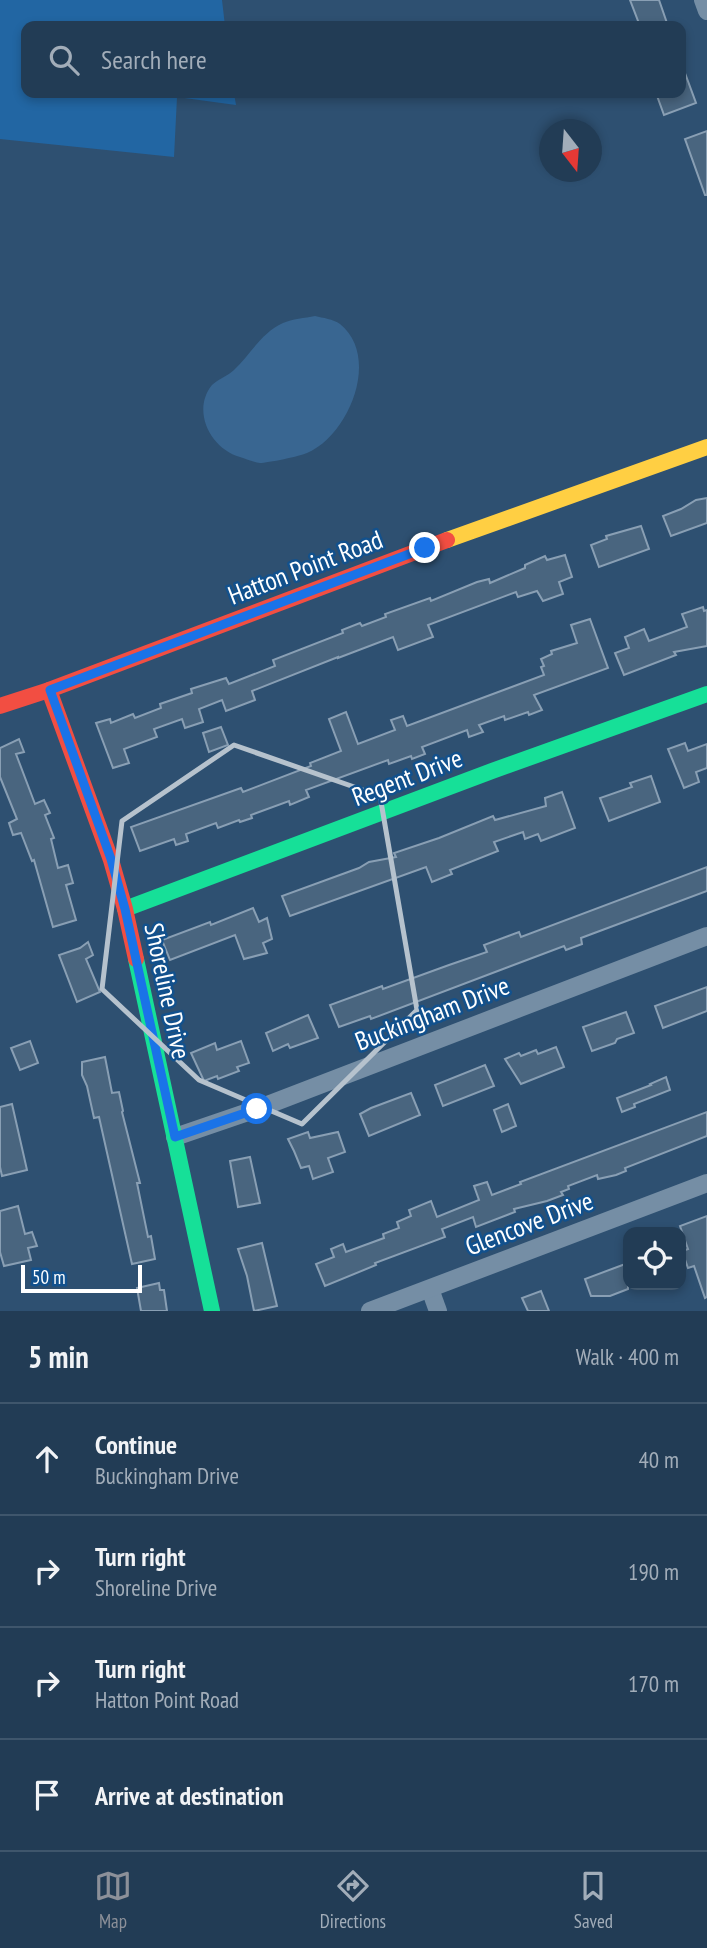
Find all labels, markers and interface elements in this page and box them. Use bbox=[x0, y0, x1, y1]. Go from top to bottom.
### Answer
search box bbox=[21, 21, 686, 98]
icon: search bbox=[45, 41, 83, 79]
text: Search here bbox=[101, 43, 207, 76]
north arrow bbox=[539, 119, 602, 182]
street label: Hatton Point Road bbox=[223, 522, 387, 612]
route end bbox=[409, 532, 440, 563]
street label: Regent Drive bbox=[347, 741, 467, 813]
street label: Shoreline Drive bbox=[137, 920, 199, 1062]
street label: Buckingham Drive bbox=[350, 968, 514, 1058]
route start bbox=[241, 1093, 272, 1124]
street label: Glencove Drive bbox=[460, 1184, 598, 1262]
map controls bbox=[623, 1227, 686, 1290]
button: locate bbox=[623, 1227, 686, 1290]
scale bar bbox=[21, 1262, 142, 1294]
text: 50 m bbox=[32, 1265, 66, 1289]
text: 5 min bbox=[28, 1337, 89, 1376]
text: Walk · 400 m bbox=[576, 1342, 679, 1371]
text: Continue bbox=[95, 1428, 177, 1461]
icon: ahead bbox=[28, 1440, 66, 1478]
text: 40 m bbox=[638, 1445, 679, 1474]
text: Buckingham Drive bbox=[95, 1461, 239, 1490]
text: Turn right bbox=[95, 1540, 186, 1573]
icon: right bbox=[28, 1552, 66, 1590]
text: 190 m bbox=[628, 1557, 679, 1586]
text: Shoreline Drive bbox=[95, 1573, 217, 1602]
text: Turn right bbox=[95, 1652, 186, 1685]
icon: right bbox=[28, 1664, 66, 1702]
text: 170 m bbox=[628, 1669, 679, 1698]
text: Hatton Point Road bbox=[95, 1685, 239, 1714]
icon: arrive bbox=[28, 1776, 66, 1814]
text: Arrive at destination bbox=[95, 1779, 284, 1812]
tab: Map bbox=[94, 1867, 132, 1933]
tab: Directions bbox=[320, 1867, 386, 1933]
tab: Saved bbox=[574, 1867, 613, 1933]

